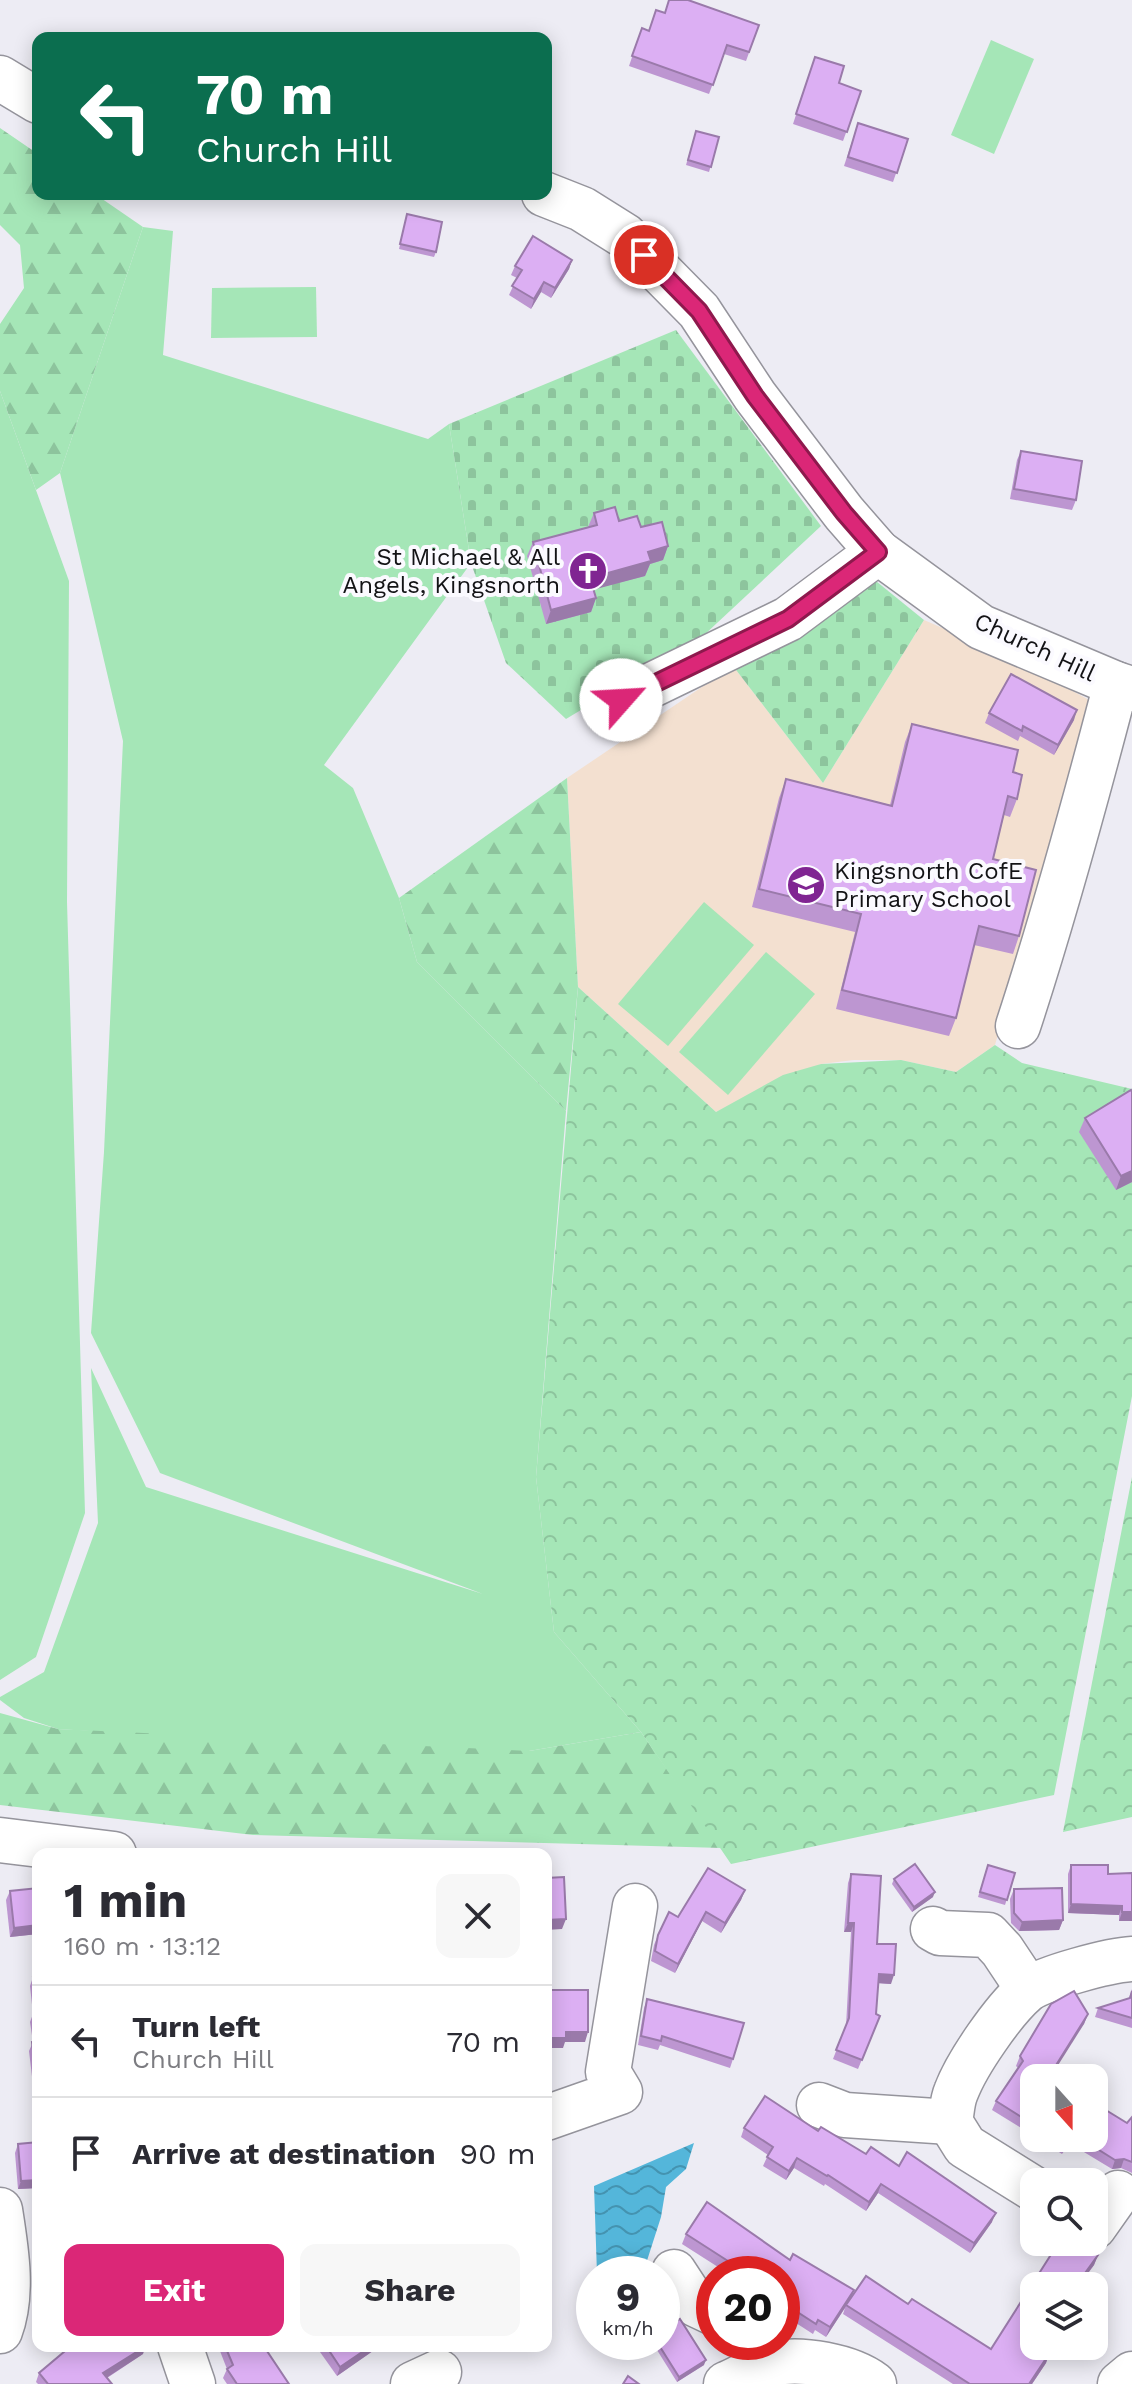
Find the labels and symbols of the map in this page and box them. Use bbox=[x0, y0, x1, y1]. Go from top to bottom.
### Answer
pin bbox=[610, 221, 678, 289]
place label: St Michael & All Angels, Kingsnorth bbox=[342, 543, 561, 599]
church icon: St Michael & All Angels, Kingsnorth bbox=[567, 550, 609, 592]
street label: Church Hill bbox=[970, 607, 1101, 688]
position arrow bbox=[579, 658, 663, 742]
place label: Kingsnorth CofE Primary School bbox=[834, 857, 1023, 913]
school or university icon: Kingsnorth CofE Primary School bbox=[785, 864, 827, 906]
north arrow bbox=[1020, 2064, 1108, 2152]
speed limit sign: 20 bbox=[696, 2256, 800, 2360]

